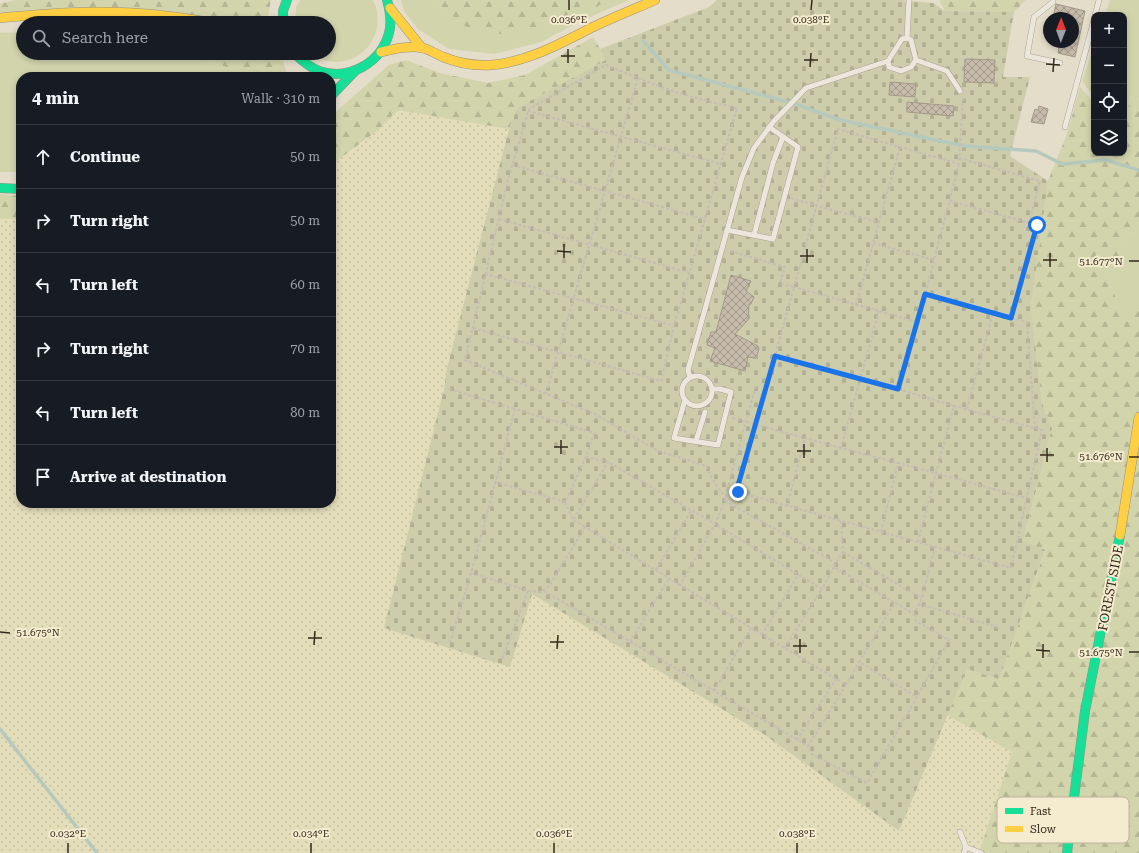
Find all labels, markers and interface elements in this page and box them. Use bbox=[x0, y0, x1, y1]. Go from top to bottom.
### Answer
north arrow bbox=[1043, 12, 1079, 48]
map controls bbox=[1091, 12, 1127, 156]
button: + bbox=[1091, 12, 1127, 48]
text: 0.036°E bbox=[551, 14, 587, 25]
text: 0.038°E bbox=[793, 14, 829, 25]
search box bbox=[16, 16, 336, 60]
icon: search bbox=[30, 27, 52, 49]
text: Search here bbox=[62, 29, 148, 47]
button: − bbox=[1091, 48, 1127, 84]
button: locate bbox=[1091, 84, 1127, 120]
text: 4 min bbox=[32, 88, 79, 108]
text: Walk · 310 m bbox=[241, 91, 320, 106]
button: layers bbox=[1091, 120, 1127, 156]
icon: ahead bbox=[32, 146, 54, 168]
text: Continue bbox=[70, 148, 140, 166]
text: 50 m bbox=[290, 149, 320, 164]
icon: right bbox=[32, 210, 54, 232]
text: Turn right bbox=[70, 212, 149, 230]
text: 50 m bbox=[290, 213, 320, 228]
route start bbox=[1028, 216, 1046, 234]
text: 51.677°N bbox=[1079, 256, 1123, 267]
icon: left bbox=[32, 274, 54, 296]
text: Turn left bbox=[70, 276, 138, 294]
text: 60 m bbox=[290, 277, 320, 292]
icon: right bbox=[32, 338, 54, 360]
text: Turn right bbox=[70, 340, 149, 358]
text: 70 m bbox=[290, 341, 320, 356]
icon: left bbox=[32, 402, 54, 424]
text: Turn left bbox=[70, 404, 138, 422]
text: 80 m bbox=[290, 405, 320, 420]
text: 51.676°N bbox=[1079, 451, 1123, 462]
icon: arrive bbox=[32, 466, 54, 488]
text: Arrive at destination bbox=[70, 468, 226, 486]
route end bbox=[729, 483, 747, 501]
street label: FOREST SIDE bbox=[1095, 544, 1126, 632]
text: 51.675°N bbox=[16, 627, 60, 638]
text: 51.675°N bbox=[1079, 647, 1123, 658]
legend bbox=[997, 797, 1129, 843]
text: Fast bbox=[1030, 805, 1051, 818]
text: Slow bbox=[1030, 823, 1057, 836]
text: 0.032°E bbox=[50, 828, 86, 839]
text: 0.034°E bbox=[293, 828, 329, 839]
text: 0.036°E bbox=[536, 828, 572, 839]
text: 0.038°E bbox=[779, 828, 815, 839]

